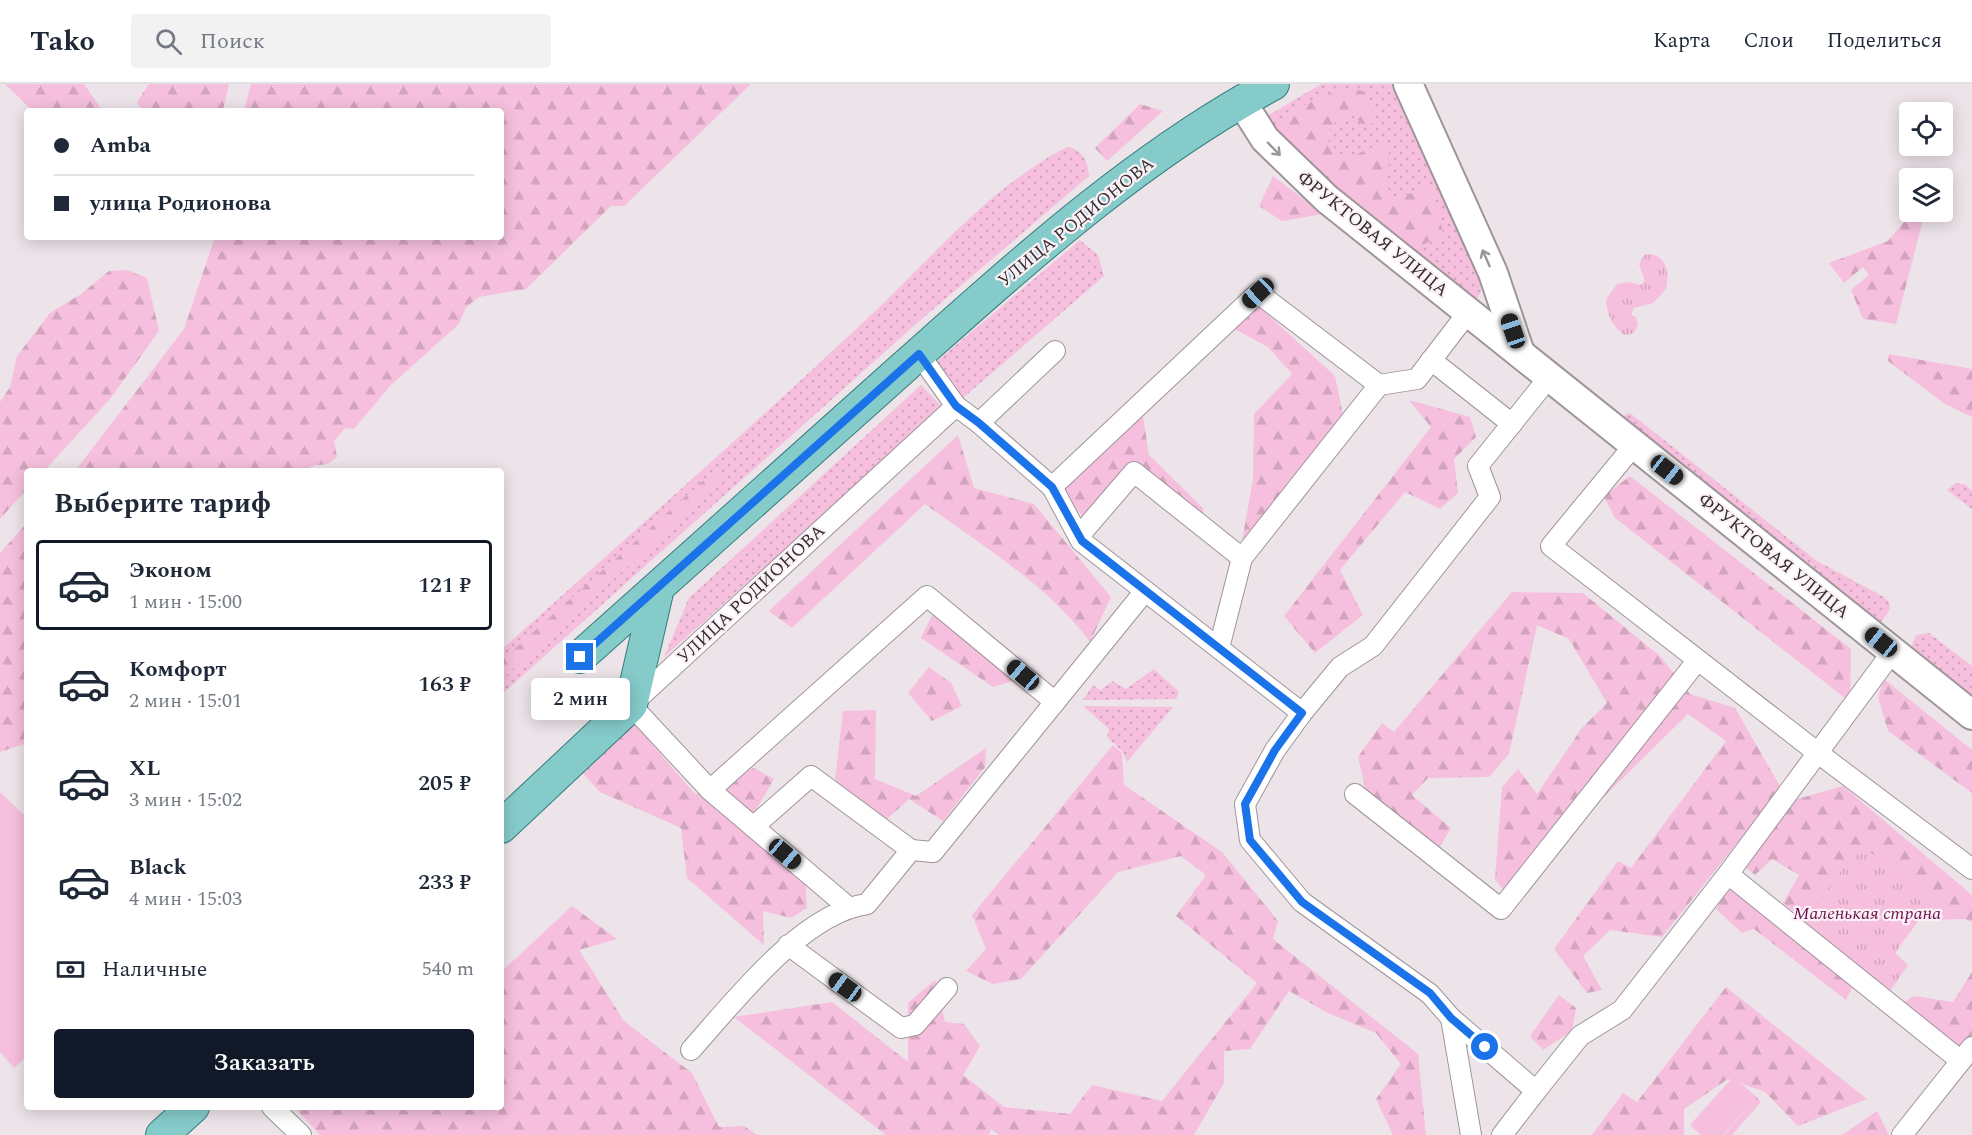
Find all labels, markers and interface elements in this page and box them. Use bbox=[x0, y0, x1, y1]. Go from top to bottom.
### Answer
search box bbox=[131, 14, 551, 68]
text: Tako bbox=[30, 20, 95, 63]
icon: search bbox=[152, 25, 185, 58]
text: Поиск bbox=[200, 25, 265, 58]
text: Карта bbox=[1653, 25, 1710, 57]
text: Слои bbox=[1743, 25, 1794, 57]
text: Поделиться bbox=[1827, 25, 1942, 57]
map controls bbox=[1899, 102, 1953, 222]
button: locate bbox=[1899, 102, 1953, 156]
text: Amba bbox=[90, 129, 151, 162]
one-way arrow bbox=[1267, 141, 1282, 156]
street label: УЛИЦА РОДИОНОВА bbox=[992, 150, 1160, 294]
street label: ФРУКТОВАЯ УЛИЦА bbox=[1292, 164, 1454, 304]
button: layers bbox=[1899, 168, 1953, 222]
text: улица Родионова bbox=[90, 187, 271, 220]
one-way arrow bbox=[1480, 250, 1492, 268]
car bbox=[1239, 274, 1277, 312]
car bbox=[1499, 311, 1527, 351]
car bbox=[1647, 452, 1687, 488]
text: Выберите тариф bbox=[54, 483, 271, 525]
street label: ФРУКТОВАЯ УЛИЦА bbox=[1693, 486, 1855, 626]
street label: УЛИЦА РОДИОНОВА bbox=[671, 518, 831, 670]
text: Эконом bbox=[129, 554, 212, 587]
icon: car bbox=[57, 558, 111, 612]
text: 121 ₽ bbox=[418, 569, 471, 602]
text: 1 мин · 15:00 bbox=[129, 587, 242, 617]
car bbox=[1861, 624, 1901, 660]
route end bbox=[566, 643, 593, 670]
text: Комфорт bbox=[129, 653, 227, 686]
icon: car bbox=[57, 657, 111, 711]
car bbox=[1003, 657, 1043, 693]
text: 163 ₽ bbox=[418, 668, 471, 701]
callout: 2 мин bbox=[530, 678, 630, 720]
text: 2 мин bbox=[553, 684, 608, 714]
text: 2 мин · 15:01 bbox=[129, 686, 242, 716]
text: XL bbox=[129, 752, 160, 785]
icon: car bbox=[57, 756, 111, 810]
text: 205 ₽ bbox=[418, 767, 471, 800]
text: 3 мин · 15:02 bbox=[129, 785, 242, 815]
car bbox=[765, 836, 805, 872]
text: Black bbox=[129, 851, 187, 884]
icon: car bbox=[57, 855, 111, 909]
text: 233 ₽ bbox=[418, 866, 471, 899]
text: 4 мин · 15:03 bbox=[129, 884, 242, 914]
park label: Маленькая страна bbox=[1793, 900, 1941, 927]
icon: cash bbox=[54, 953, 87, 986]
text: Наличные bbox=[102, 953, 207, 986]
text: 540 m bbox=[422, 954, 474, 984]
car bbox=[825, 969, 865, 1005]
button: Заказать bbox=[54, 1029, 474, 1098]
route start bbox=[1471, 1033, 1498, 1060]

